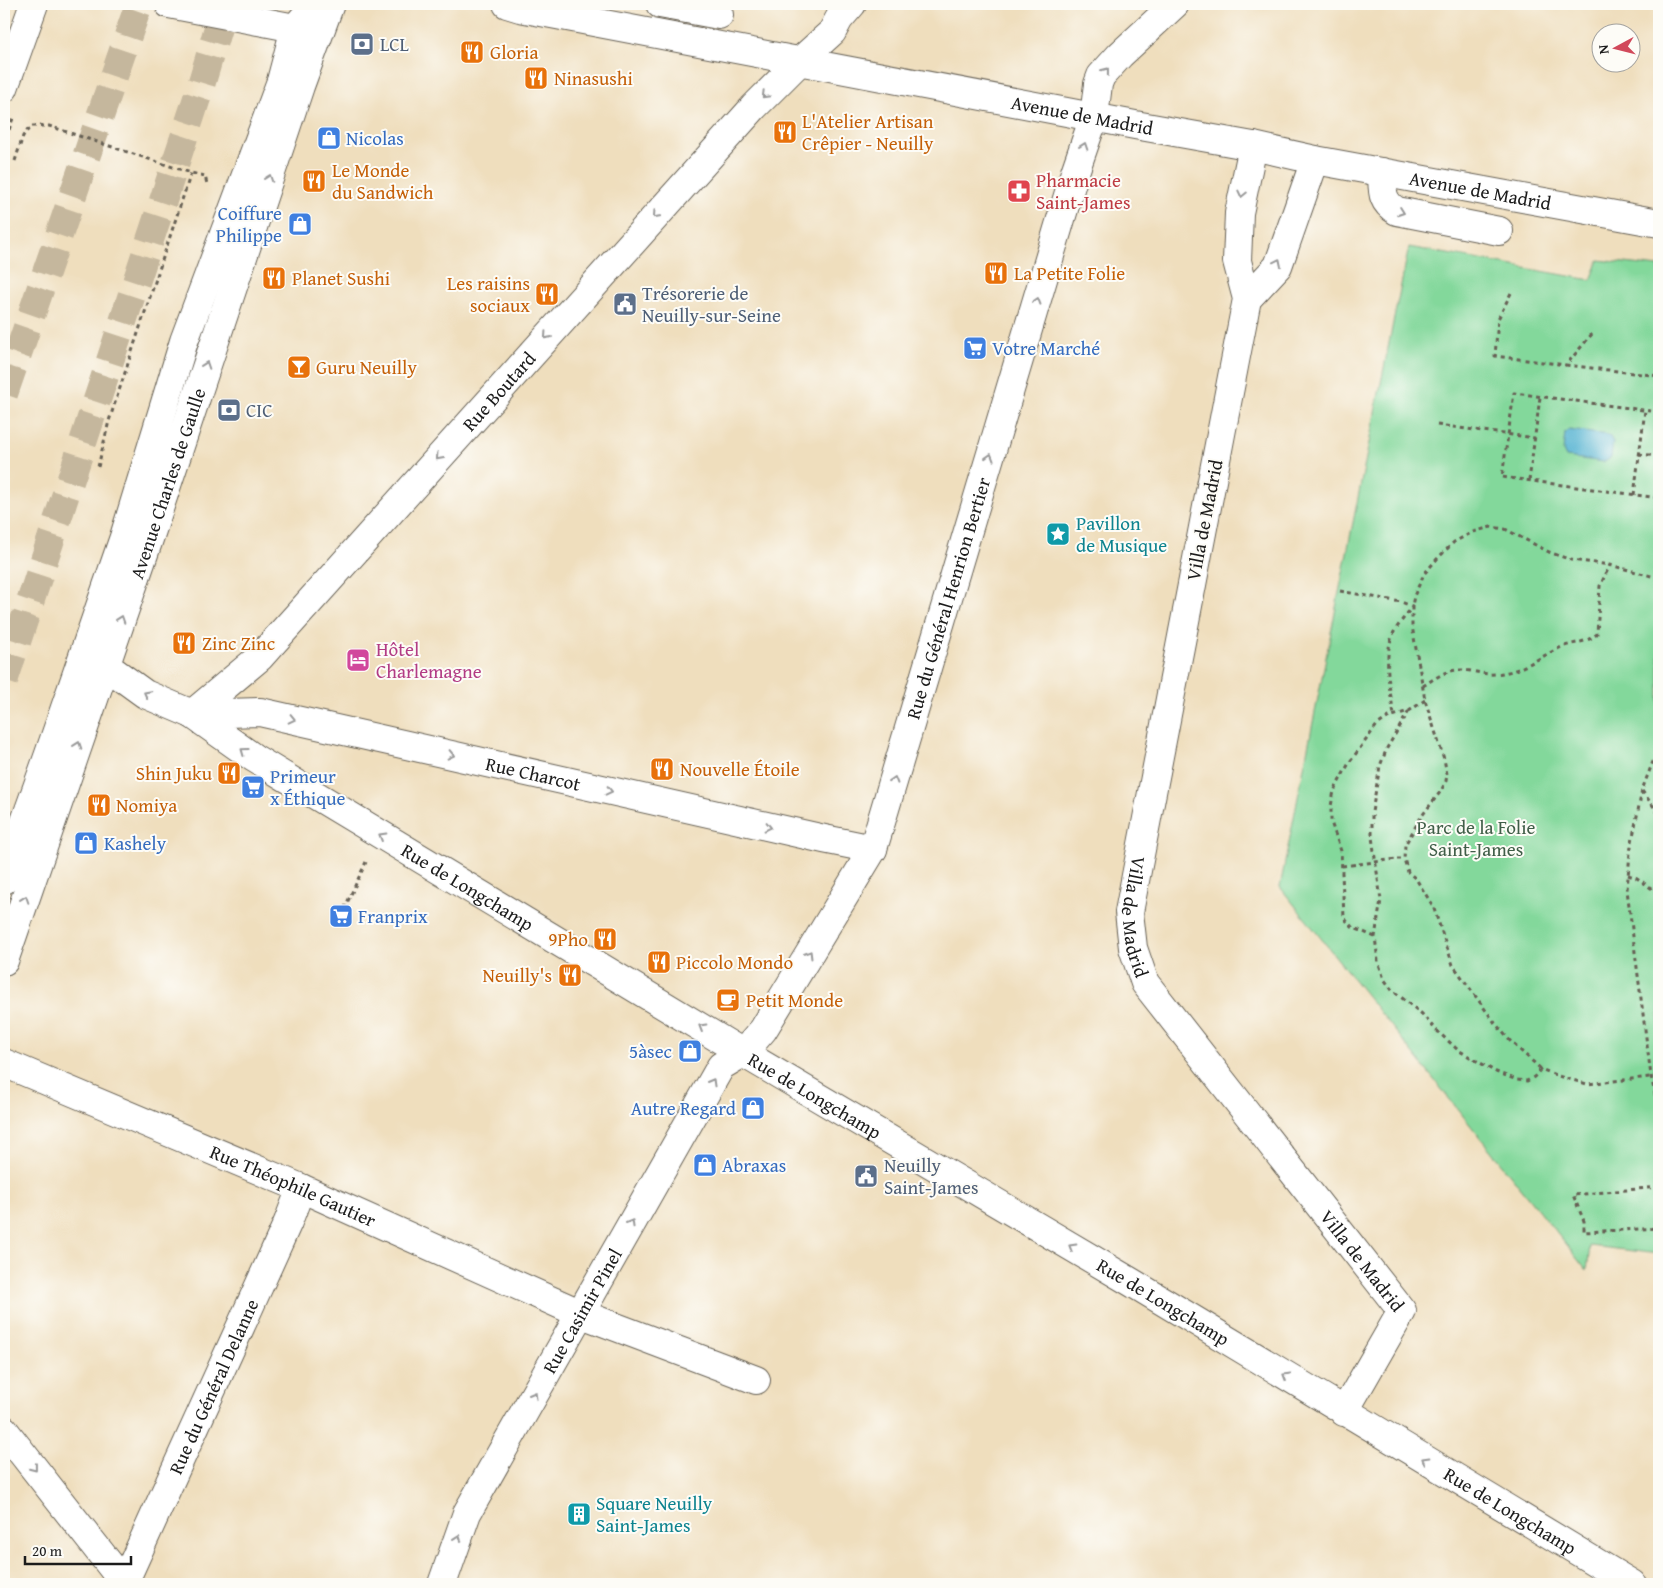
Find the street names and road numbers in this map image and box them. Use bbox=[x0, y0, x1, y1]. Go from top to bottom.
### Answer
street label: Avenue de Madrid bbox=[1009, 88, 1156, 142]
street label: Avenue de Madrid bbox=[1407, 164, 1554, 217]
street label: Rue Boutard bbox=[455, 345, 543, 437]
street label: Avenue Charles de Gaulle bbox=[122, 384, 212, 582]
street label: Villa de Madrid bbox=[1179, 456, 1230, 583]
street label: Rue du Général Henrion Bertier bbox=[899, 474, 997, 723]
street label: Rue Charcot bbox=[483, 749, 584, 798]
street label: Rue de Longchamp bbox=[396, 836, 539, 938]
street label: Villa de Madrid bbox=[1114, 854, 1156, 982]
street label: Rue de Longchamp bbox=[743, 1045, 887, 1146]
street label: Rue Théophile Gautier bbox=[206, 1137, 381, 1234]
street label: Villa de Madrid bbox=[1314, 1204, 1412, 1318]
street label: Rue Casimir Pinel bbox=[535, 1243, 629, 1378]
street label: Rue de Longchamp bbox=[1092, 1251, 1235, 1352]
street label: Rue du Général Delanne bbox=[161, 1294, 265, 1479]
street label: Rue de Longchamp bbox=[1439, 1460, 1582, 1561]

